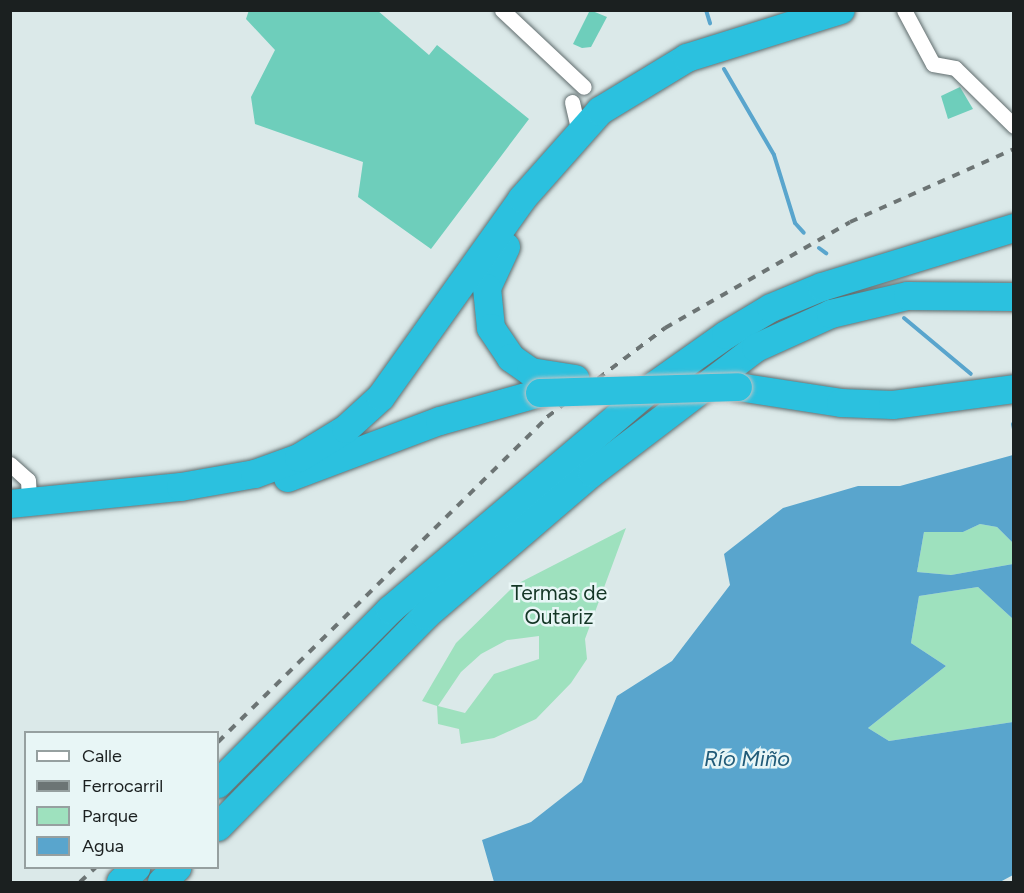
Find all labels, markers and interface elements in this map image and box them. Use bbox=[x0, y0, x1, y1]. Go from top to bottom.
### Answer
park label: Termas de Outariz bbox=[511, 580, 607, 630]
legend bbox=[24, 731, 219, 869]
text: Calle bbox=[82, 745, 122, 767]
water label: Río Miño bbox=[704, 746, 790, 772]
text: Ferrocarril bbox=[82, 775, 163, 797]
text: Parque bbox=[82, 805, 138, 827]
text: Agua bbox=[82, 835, 124, 857]

